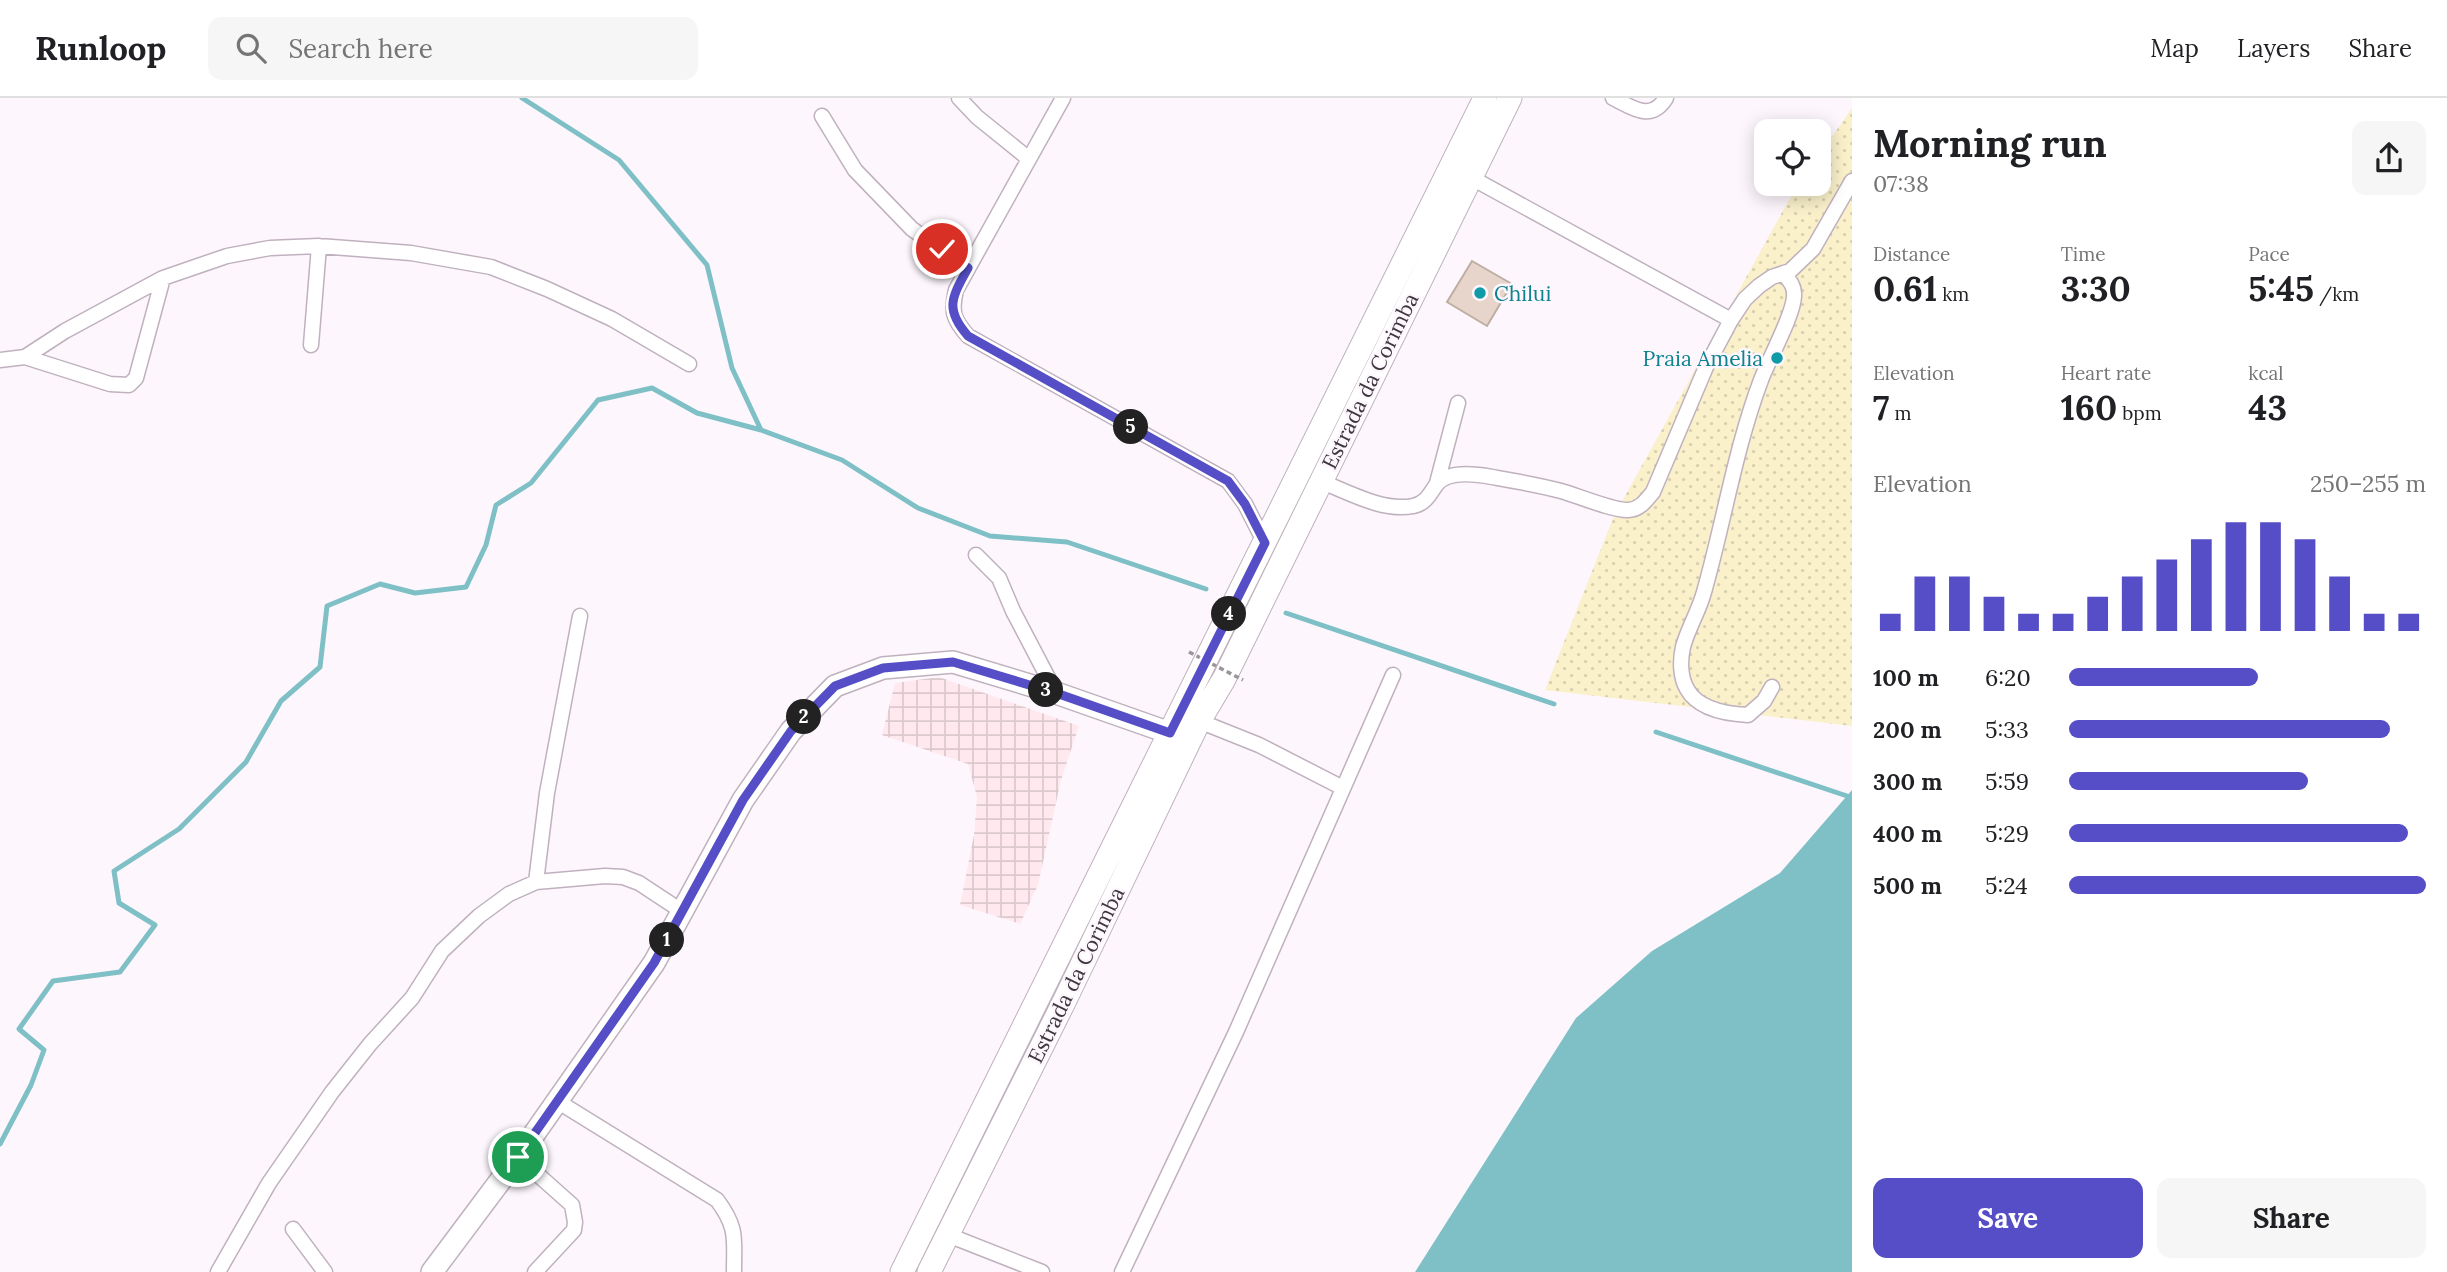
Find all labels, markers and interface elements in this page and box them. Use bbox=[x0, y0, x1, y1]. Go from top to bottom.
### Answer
search box bbox=[208, 17, 698, 80]
text: Runloop bbox=[35, 27, 166, 69]
icon: search bbox=[232, 29, 270, 67]
text: Search here bbox=[288, 32, 433, 65]
text: Map bbox=[2150, 33, 2199, 64]
text: Layers bbox=[2237, 33, 2310, 64]
text: Share bbox=[2348, 33, 2412, 64]
map controls bbox=[1754, 119, 1831, 196]
button: locate bbox=[1754, 119, 1831, 196]
text: Morning run bbox=[1873, 119, 2107, 167]
button: share bbox=[2352, 121, 2426, 195]
text: 07:38 bbox=[1873, 169, 1929, 198]
pin bbox=[912, 219, 972, 279]
icon: check bbox=[923, 230, 961, 268]
text: Distance bbox=[1873, 242, 1950, 266]
text: Time bbox=[2061, 242, 2105, 266]
text: Pace bbox=[2248, 242, 2290, 266]
text: 0.61 bbox=[1873, 266, 1937, 311]
text: 3:30 bbox=[2061, 266, 2131, 311]
text: 5:45 bbox=[2248, 266, 2314, 311]
place label: Chilui bbox=[1494, 280, 1551, 307]
text: km bbox=[1937, 282, 1969, 306]
text: /km bbox=[2314, 282, 2359, 306]
marker: Chilui bbox=[1472, 285, 1488, 301]
street label: Estrada da Corimba bbox=[1316, 289, 1424, 473]
place label: Praia Amelia bbox=[1642, 345, 1763, 372]
marker: Praia Amelia bbox=[1769, 350, 1785, 366]
text: Elevation bbox=[1873, 361, 1955, 385]
text: Heart rate bbox=[2061, 361, 2151, 385]
text: kcal bbox=[2248, 361, 2283, 385]
text: 7 bbox=[1873, 385, 1889, 430]
text: 160 bbox=[2061, 385, 2117, 430]
text: 43 bbox=[2248, 385, 2287, 430]
text: m bbox=[1889, 401, 1911, 425]
text: bpm bbox=[2117, 401, 2162, 425]
pin: 5 bbox=[1114, 410, 1148, 444]
text: 5 bbox=[1125, 414, 1136, 438]
text: Elevation bbox=[1873, 469, 1972, 498]
text: 250–255 m bbox=[2310, 469, 2426, 498]
pin: 4 bbox=[1212, 596, 1246, 632]
text: 4 bbox=[1223, 601, 1234, 625]
text: 100 m bbox=[1873, 663, 1939, 692]
text: 6:20 bbox=[1985, 663, 2031, 692]
pin: 3 bbox=[1028, 672, 1064, 708]
text: 3 bbox=[1040, 677, 1051, 701]
pin: 2 bbox=[786, 700, 822, 734]
text: 2 bbox=[798, 704, 809, 728]
text: 200 m bbox=[1873, 715, 1942, 744]
text: 5:33 bbox=[1985, 715, 2029, 744]
text: 300 m bbox=[1873, 767, 1942, 796]
text: 5:59 bbox=[1985, 767, 2029, 796]
text: 400 m bbox=[1873, 819, 1942, 848]
text: 5:29 bbox=[1985, 819, 2029, 848]
text: 500 m bbox=[1873, 871, 1942, 900]
text: 5:24 bbox=[1985, 871, 2028, 900]
street label: Estrada da Corimba bbox=[1022, 883, 1130, 1067]
pin: 1 bbox=[650, 922, 684, 958]
text: 1 bbox=[663, 927, 670, 951]
pin bbox=[488, 1127, 548, 1187]
icon: arrive bbox=[499, 1138, 537, 1176]
button: Save bbox=[1873, 1178, 2143, 1258]
button: Share bbox=[2157, 1178, 2426, 1258]

